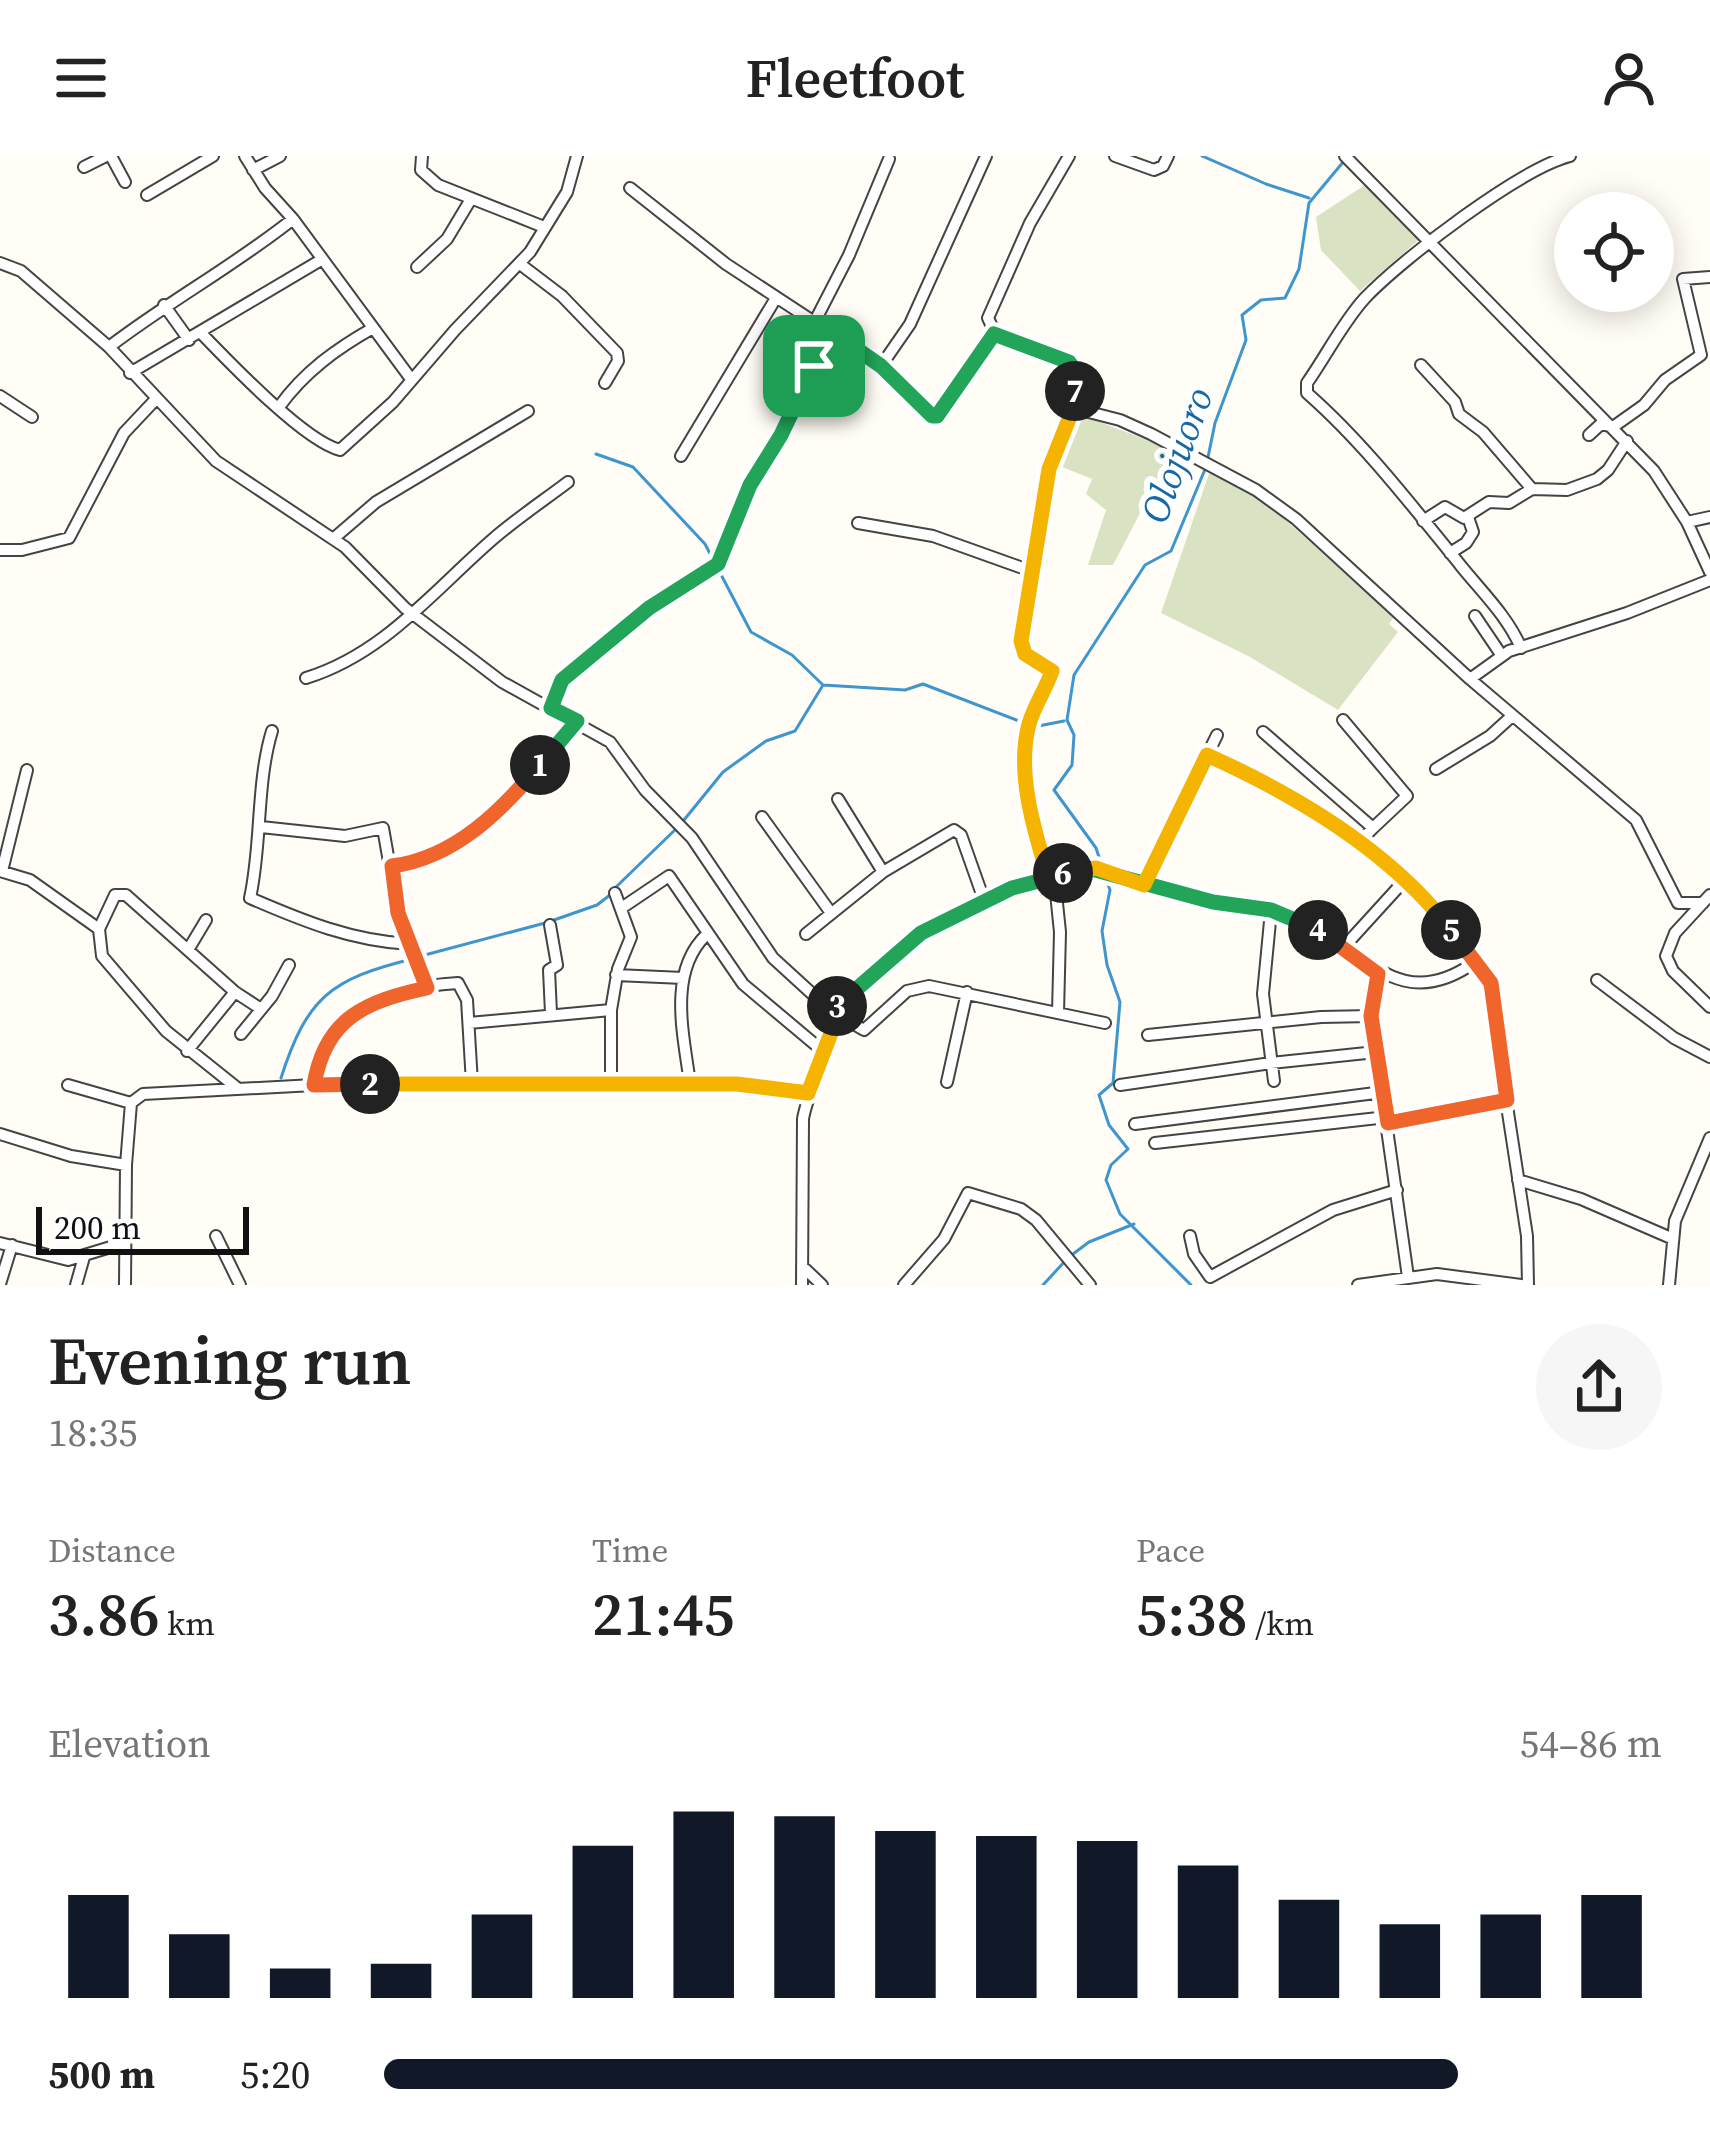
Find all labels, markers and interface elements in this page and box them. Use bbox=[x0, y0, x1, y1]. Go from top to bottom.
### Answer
text: Fleetfoot bbox=[746, 41, 964, 115]
icon: menu bbox=[48, 45, 114, 111]
icon: person bbox=[1596, 45, 1662, 111]
map controls bbox=[1554, 192, 1674, 312]
button: locate bbox=[1554, 192, 1674, 312]
pin bbox=[763, 315, 865, 417]
icon: arrive bbox=[781, 333, 847, 399]
pin: 7 bbox=[1045, 361, 1105, 421]
text: 7 bbox=[1066, 368, 1084, 413]
water label: Olojuoro bbox=[1128, 380, 1225, 530]
pin: 1 bbox=[510, 735, 570, 795]
text: 1 bbox=[531, 742, 549, 787]
pin: 6 bbox=[1033, 843, 1093, 903]
text: 6 bbox=[1054, 850, 1072, 895]
pin: 4 bbox=[1288, 900, 1348, 960]
pin: 5 bbox=[1421, 900, 1481, 960]
text: 4 bbox=[1309, 907, 1327, 952]
text: 5 bbox=[1442, 907, 1460, 952]
pin: 3 bbox=[807, 976, 867, 1036]
text: 3 bbox=[828, 983, 846, 1028]
pin: 2 bbox=[340, 1054, 400, 1114]
text: 2 bbox=[361, 1061, 379, 1106]
scale bar bbox=[36, 1201, 249, 1254]
text: 200 m bbox=[54, 1205, 141, 1250]
text: Evening run bbox=[48, 1316, 412, 1406]
button: share bbox=[1536, 1324, 1662, 1450]
text: 18:35 bbox=[48, 1406, 138, 1459]
text: Distance bbox=[48, 1528, 176, 1573]
text: Time bbox=[592, 1528, 668, 1573]
text: Pace bbox=[1136, 1528, 1205, 1573]
text: 3.86 bbox=[48, 1573, 160, 1655]
text: 21:45 bbox=[592, 1573, 735, 1655]
text: 5:38 bbox=[1136, 1573, 1248, 1655]
text: km bbox=[160, 1601, 215, 1646]
text: /km bbox=[1248, 1601, 1314, 1646]
text: Elevation bbox=[48, 1717, 211, 1770]
text: 54–86 m bbox=[1520, 1717, 1662, 1770]
text: 500 m bbox=[48, 2048, 155, 2101]
text: 5:20 bbox=[240, 2048, 310, 2101]

